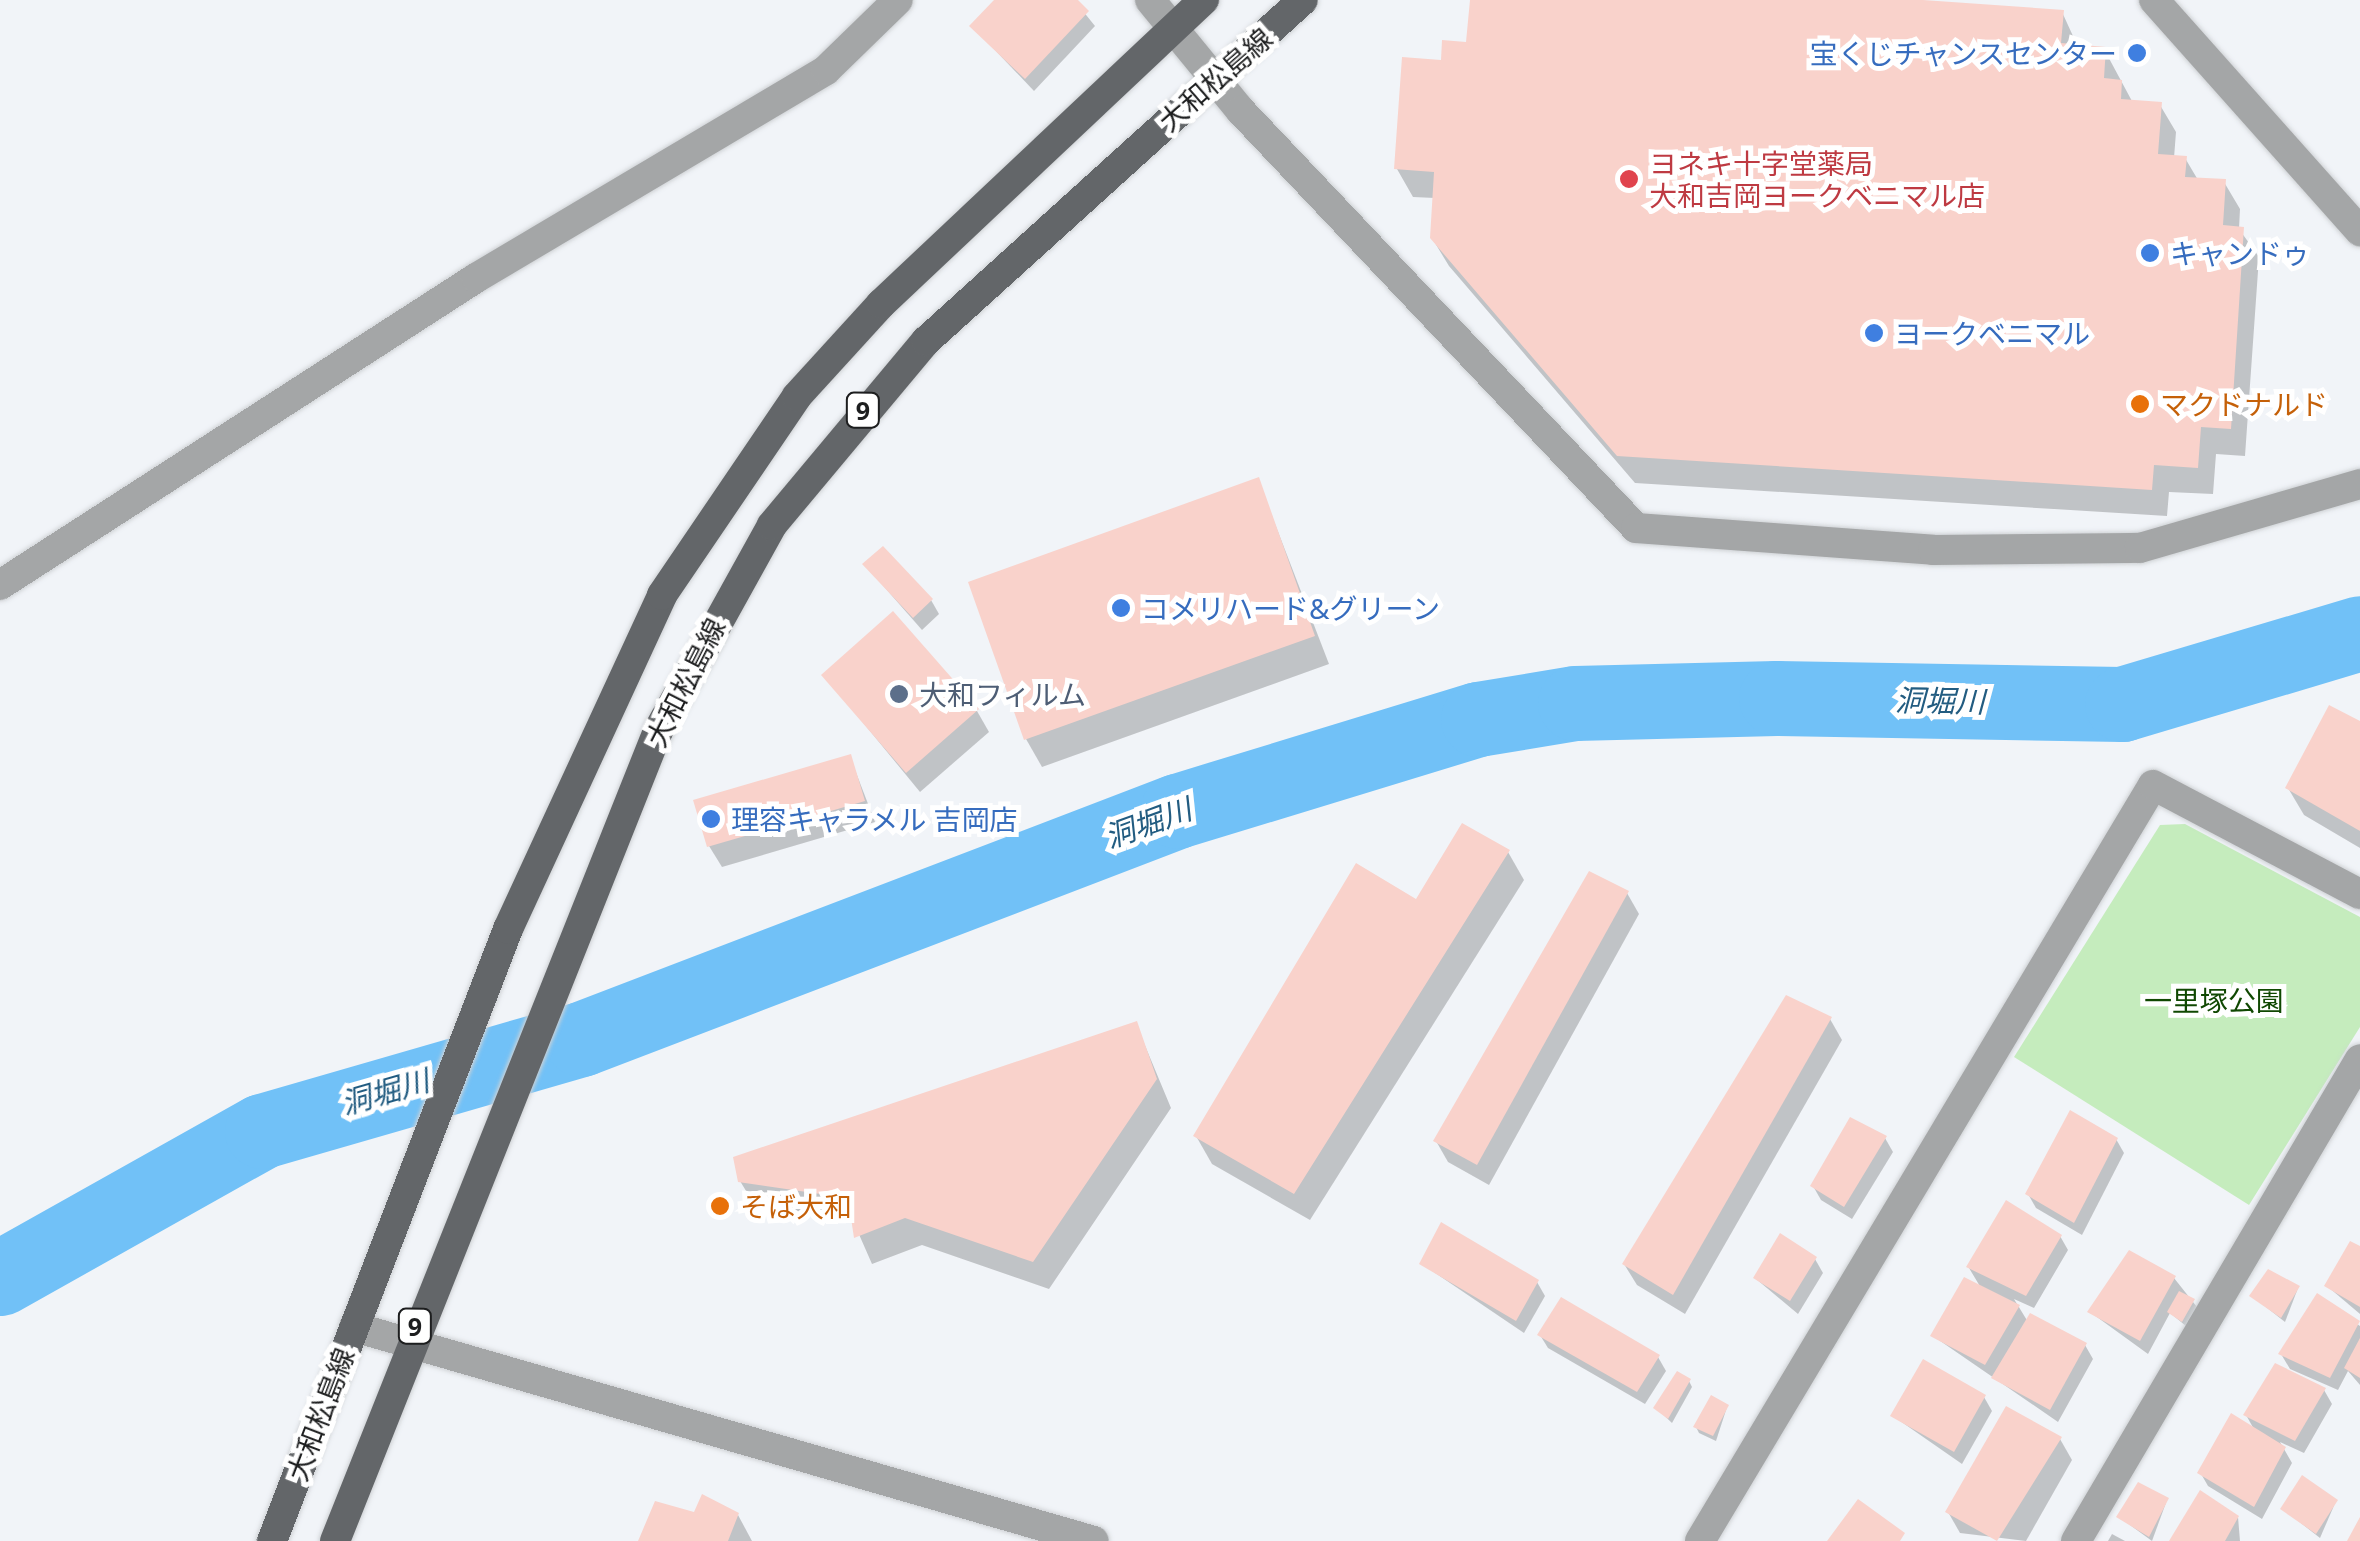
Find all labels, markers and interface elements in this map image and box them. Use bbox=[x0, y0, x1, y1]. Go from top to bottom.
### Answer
street label: 大和松島線 bbox=[1151, 20, 1279, 138]
place label: 宝くじチャンスセンター bbox=[1809, 36, 2117, 70]
marker: 宝くじチャンスセンター bbox=[2126, 42, 2148, 64]
place label: ヨネキ十字堂薬局 大和吉岡ヨークベニマル店 bbox=[1649, 146, 1985, 212]
marker: ヨネキ十字堂薬局 大和吉岡ヨークベニマル店 bbox=[1618, 168, 1640, 190]
place label: キャンドゥ bbox=[2170, 236, 2310, 270]
marker: キャンドゥ bbox=[2139, 242, 2161, 264]
place label: ヨークベニマル bbox=[1894, 316, 2090, 350]
marker: ヨークベニマル bbox=[1863, 322, 1885, 344]
place label: マクドナルド bbox=[2160, 387, 2328, 421]
road number: 9 bbox=[846, 390, 880, 430]
marker: マクドナルド bbox=[2129, 393, 2151, 415]
place label: コメリハード&グリーン bbox=[1141, 591, 1441, 625]
marker: コメリハード&グリーン bbox=[1110, 597, 1132, 619]
street label: 大和松島線 bbox=[638, 612, 732, 752]
place label: 大和フィルム bbox=[919, 677, 1087, 711]
water label: 洞堀川 bbox=[1895, 682, 1985, 720]
marker: 大和フィルム bbox=[888, 683, 910, 705]
water label: 洞堀川 bbox=[1100, 791, 1196, 855]
place label: 理容キャラメル 吉岡店 bbox=[731, 802, 1018, 836]
marker: 理容キャラメル 吉岡店 bbox=[700, 808, 722, 830]
park label: 一里塚公園 bbox=[2144, 983, 2284, 1017]
water label: 洞堀川 bbox=[337, 1062, 433, 1122]
place label: そば大和 bbox=[740, 1189, 852, 1223]
marker: そば大和 bbox=[709, 1195, 731, 1217]
road number: 9 bbox=[398, 1306, 432, 1346]
street label: 大和松島線 bbox=[279, 1343, 361, 1485]

